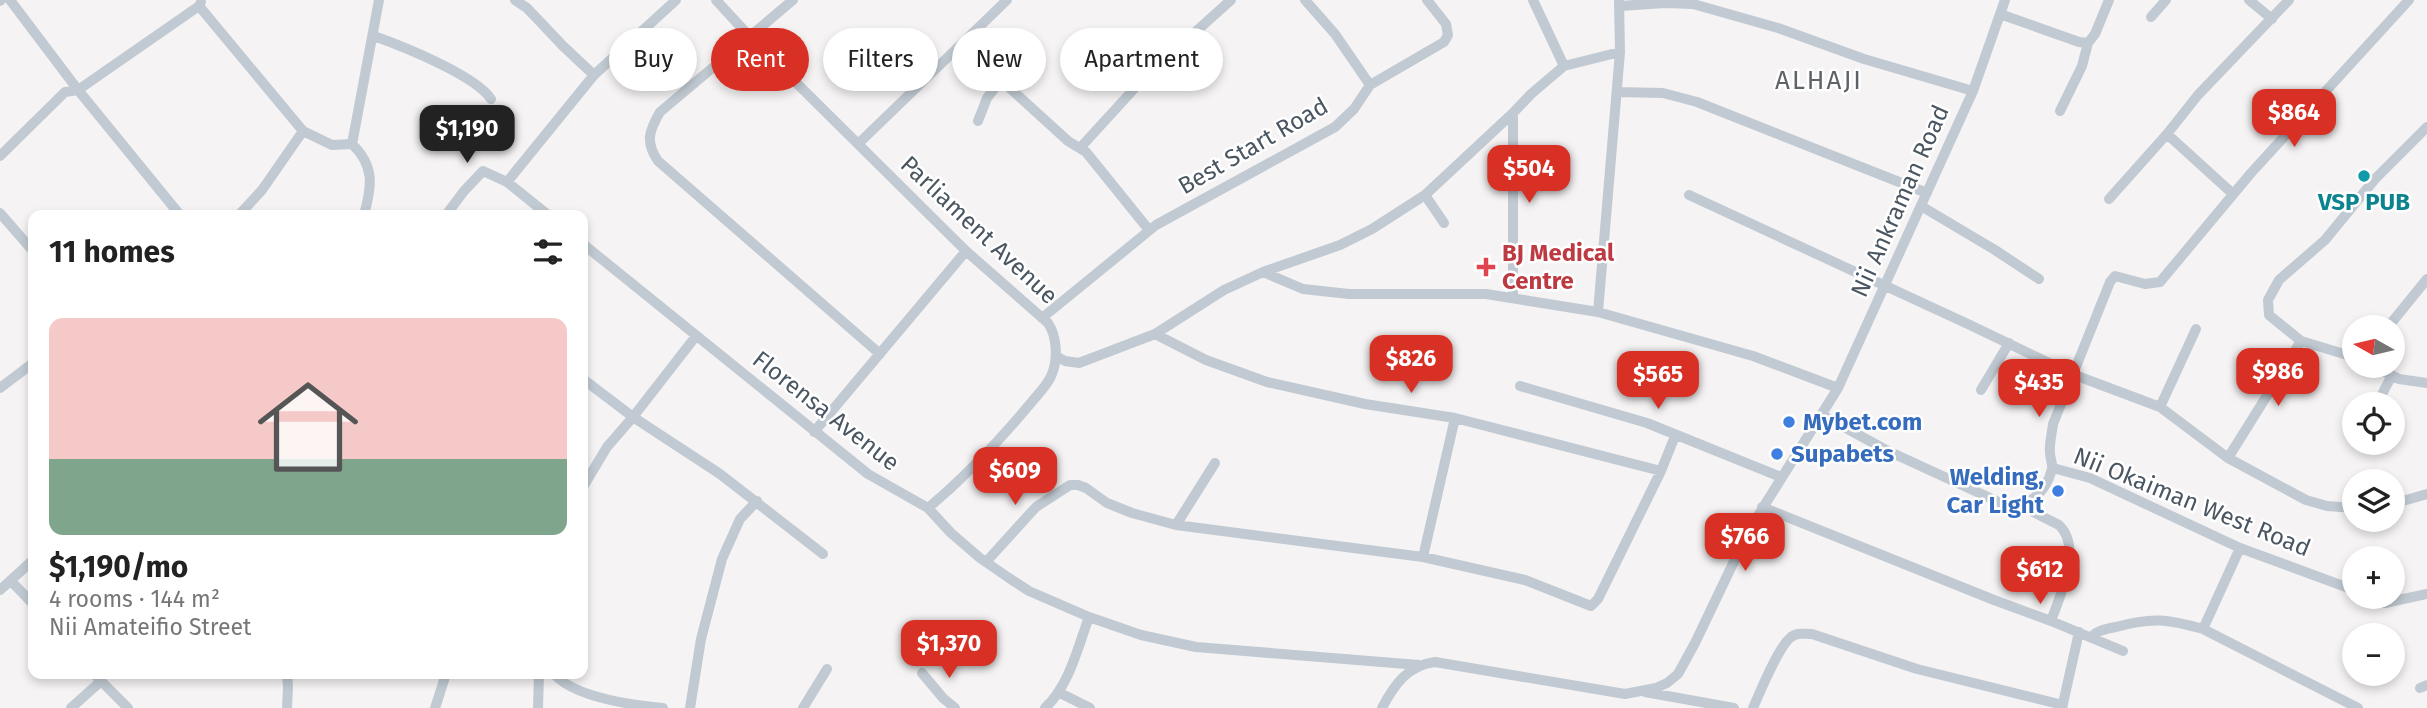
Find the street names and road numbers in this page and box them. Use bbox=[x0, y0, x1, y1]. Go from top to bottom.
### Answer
street label: Best Start Road bbox=[1173, 92, 1333, 200]
street label: Nii Ankraman Road bbox=[1845, 101, 1955, 301]
street label: Parliament Avenue bbox=[895, 150, 1063, 310]
street label: Florensa Avenue bbox=[747, 345, 905, 477]
street label: Nii Okaiman West Road bbox=[2069, 442, 2315, 562]

